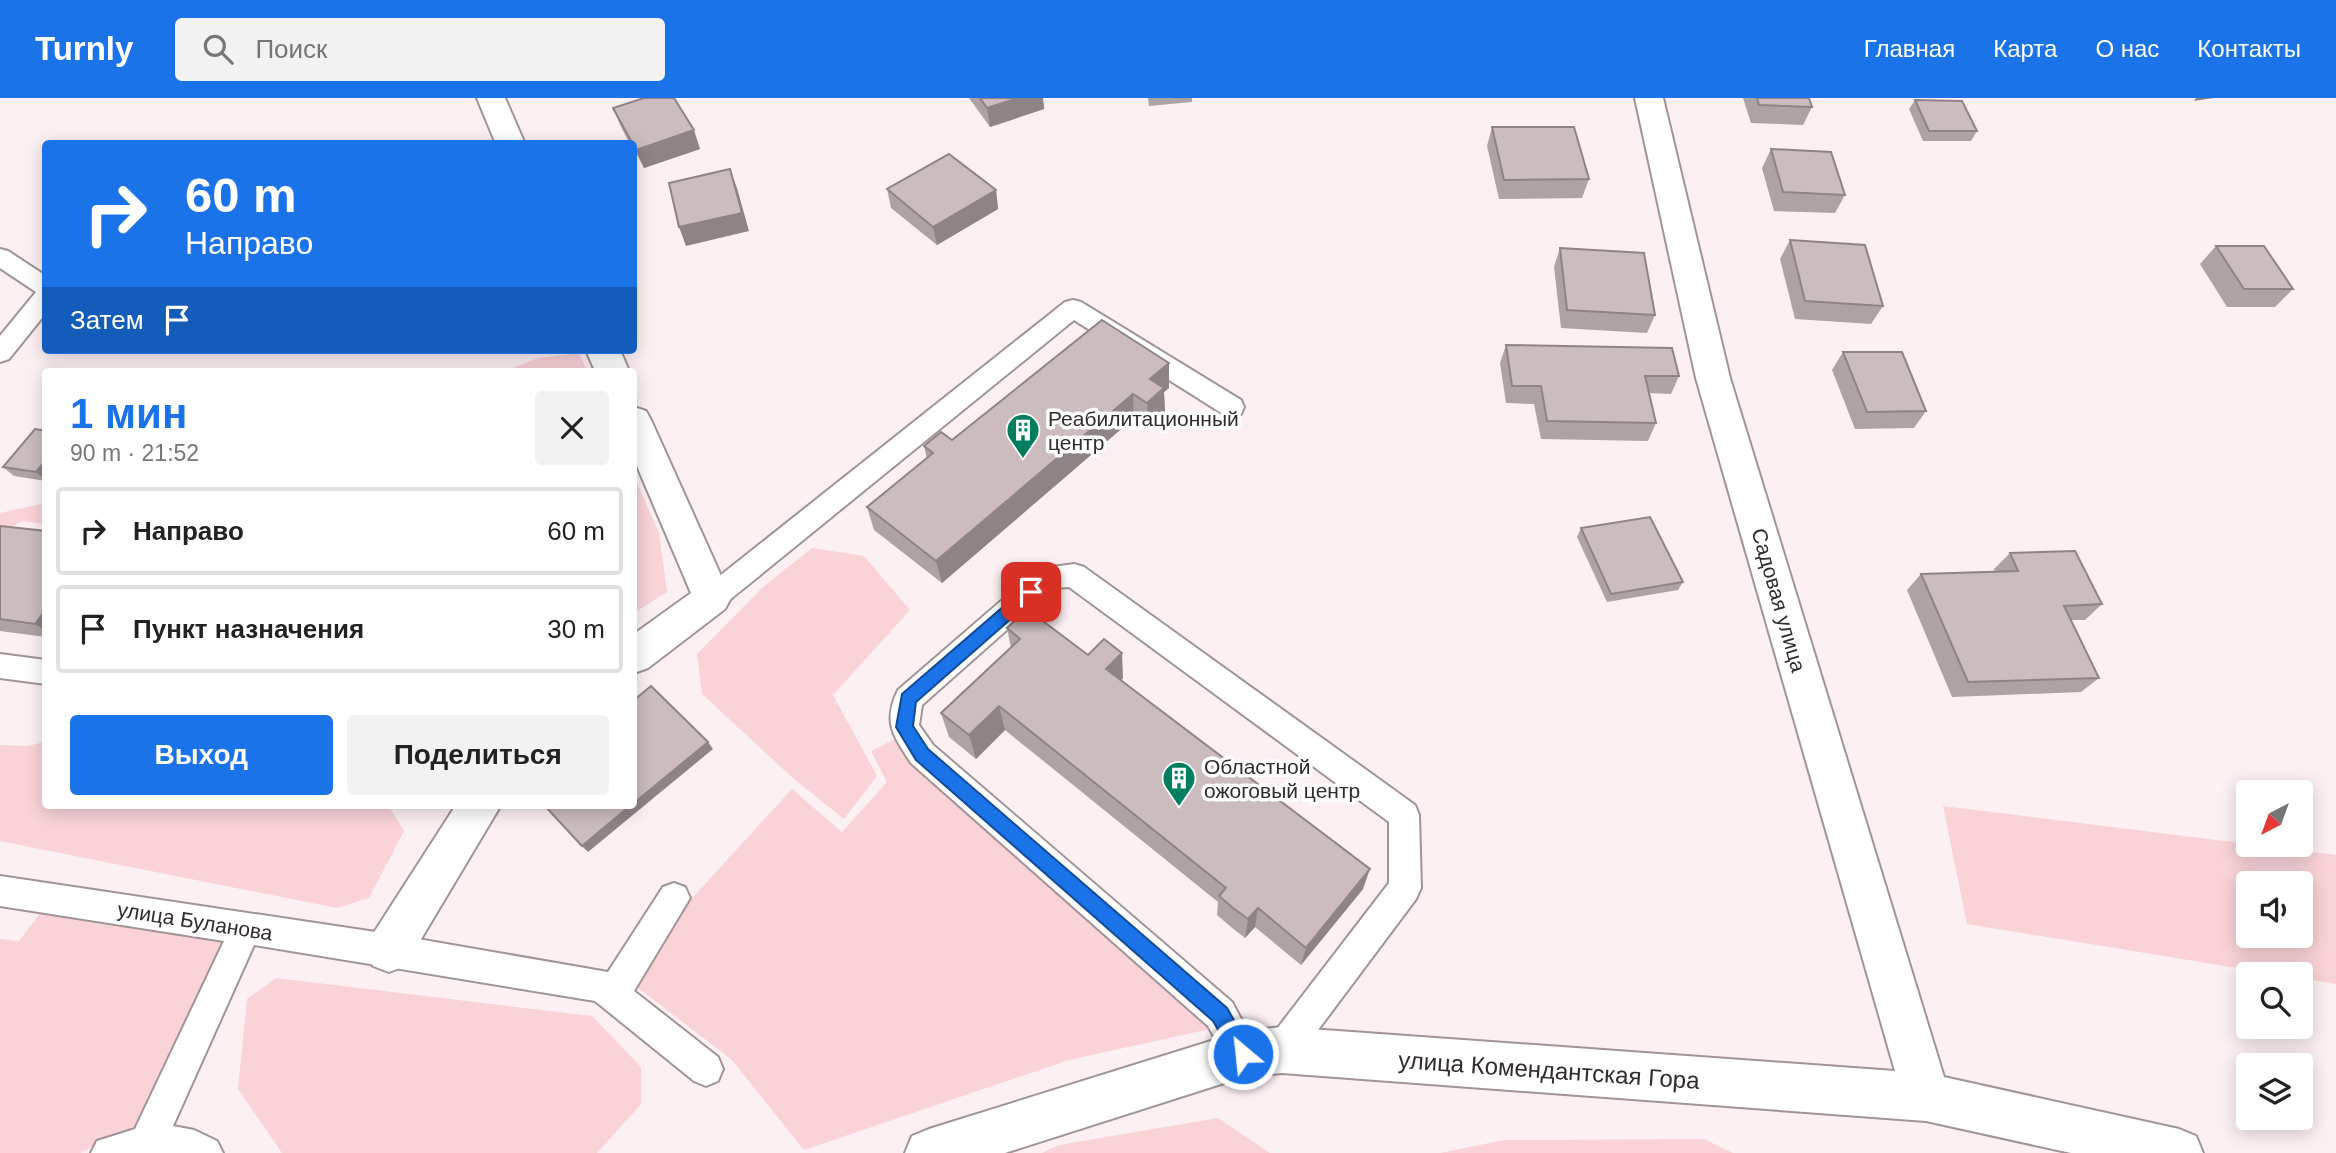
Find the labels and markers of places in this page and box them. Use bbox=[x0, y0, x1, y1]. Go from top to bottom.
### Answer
place label: Реабилитационный центр bbox=[1048, 407, 1239, 454]
building icon: Реабилитационный центр bbox=[1004, 411, 1042, 460]
pin bbox=[1001, 562, 1061, 622]
place label: Областной ожоговый центр bbox=[1204, 755, 1360, 802]
building icon: Областной ожоговый центр bbox=[1160, 759, 1198, 808]

